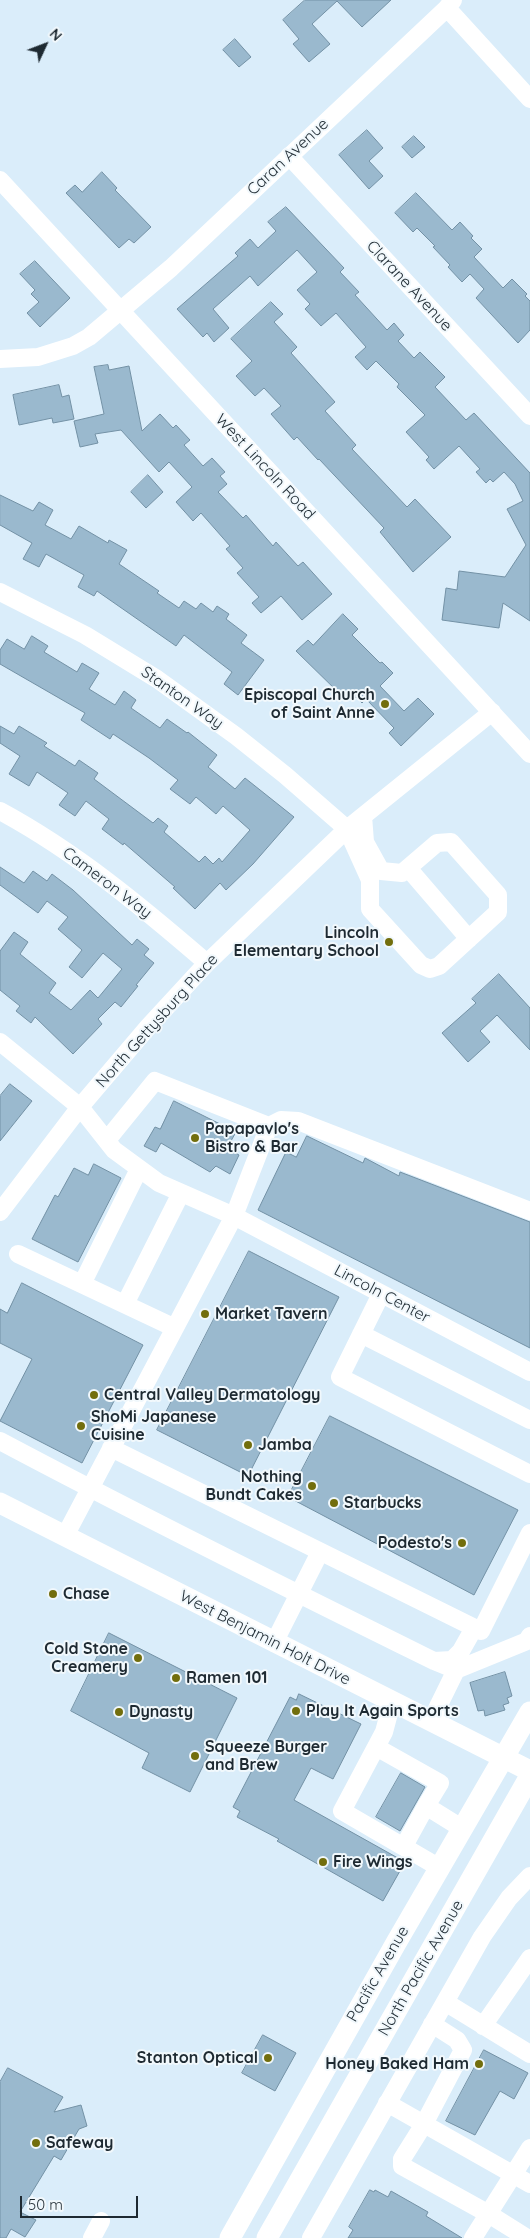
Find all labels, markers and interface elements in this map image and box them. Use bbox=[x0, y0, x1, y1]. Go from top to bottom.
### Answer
north arrow bbox=[20, 20, 70, 70]
text: N bbox=[46, 25, 66, 45]
street label: Caran Avenue bbox=[243, 114, 333, 200]
street label: Clarane Avenue bbox=[362, 237, 456, 335]
street label: West Lincoln Road bbox=[211, 410, 319, 524]
street label: Stanton Way bbox=[137, 663, 227, 733]
place label: Episcopal Church of Saint Anne bbox=[244, 685, 375, 723]
marker: Episcopal Church of Saint Anne bbox=[379, 698, 391, 710]
street label: Cameron Way bbox=[59, 843, 155, 923]
place label: Lincoln Elementary School bbox=[234, 923, 379, 961]
marker: Lincoln Elementary School bbox=[383, 936, 395, 948]
street label: North Gettysburg Place bbox=[92, 950, 222, 1092]
place label: Papapavlo's Bistro & Bar bbox=[205, 1119, 299, 1157]
marker: Papapavlo's Bistro & Bar bbox=[189, 1132, 201, 1144]
street label: Lincoln Center bbox=[331, 1261, 433, 1327]
place label: Market Tavern bbox=[215, 1304, 327, 1324]
marker: Market Tavern bbox=[199, 1308, 211, 1320]
place label: Central Valley Dermatology bbox=[104, 1385, 320, 1405]
marker: Central Valley Dermatology bbox=[88, 1389, 100, 1401]
place label: ShoMi Japanese Cuisine bbox=[91, 1407, 216, 1445]
marker: ShoMi Japanese Cuisine bbox=[75, 1420, 87, 1432]
place label: Jamba bbox=[258, 1435, 312, 1455]
marker: Jamba bbox=[242, 1439, 254, 1451]
place label: Nothing Bundt Cakes bbox=[206, 1467, 302, 1505]
marker: Nothing Bundt Cakes bbox=[306, 1480, 318, 1492]
place label: Starbucks bbox=[344, 1493, 422, 1513]
marker: Starbucks bbox=[328, 1497, 340, 1509]
place label: Podesto's bbox=[378, 1533, 452, 1553]
marker: Podesto's bbox=[456, 1537, 468, 1549]
place label: Chase bbox=[63, 1584, 110, 1604]
street label: West Benjamin Holt Drive bbox=[176, 1587, 354, 1689]
marker: Chase bbox=[47, 1588, 59, 1600]
place label: Cold Stone Creamery bbox=[44, 1639, 128, 1677]
marker: Cold Stone Creamery bbox=[132, 1652, 144, 1664]
place label: Ramen 101 bbox=[186, 1668, 268, 1688]
marker: Ramen 101 bbox=[170, 1672, 182, 1684]
place label: Play It Again Sports bbox=[306, 1701, 459, 1721]
place label: Dynasty bbox=[129, 1702, 193, 1722]
marker: Play It Again Sports bbox=[290, 1705, 302, 1717]
marker: Dynasty bbox=[113, 1706, 125, 1718]
place label: Squeeze Burger and Brew bbox=[205, 1737, 327, 1775]
marker: Squeeze Burger and Brew bbox=[189, 1750, 201, 1762]
place label: Fire Wings bbox=[333, 1852, 412, 1872]
marker: Fire Wings bbox=[317, 1856, 329, 1868]
street label: North Pacific Avenue bbox=[374, 1897, 468, 2039]
street label: Pacific Avenue bbox=[343, 1923, 413, 2025]
place label: Stanton Optical bbox=[137, 2048, 258, 2068]
marker: Stanton Optical bbox=[262, 2052, 274, 2064]
place label: Honey Baked Ham bbox=[325, 2054, 469, 2074]
marker: Honey Baked Ham bbox=[473, 2058, 485, 2070]
place label: Safeway bbox=[46, 2133, 113, 2153]
marker: Safeway bbox=[30, 2137, 42, 2149]
scale bar bbox=[22, 2186, 140, 2218]
text: 50 m bbox=[28, 2195, 63, 2214]

